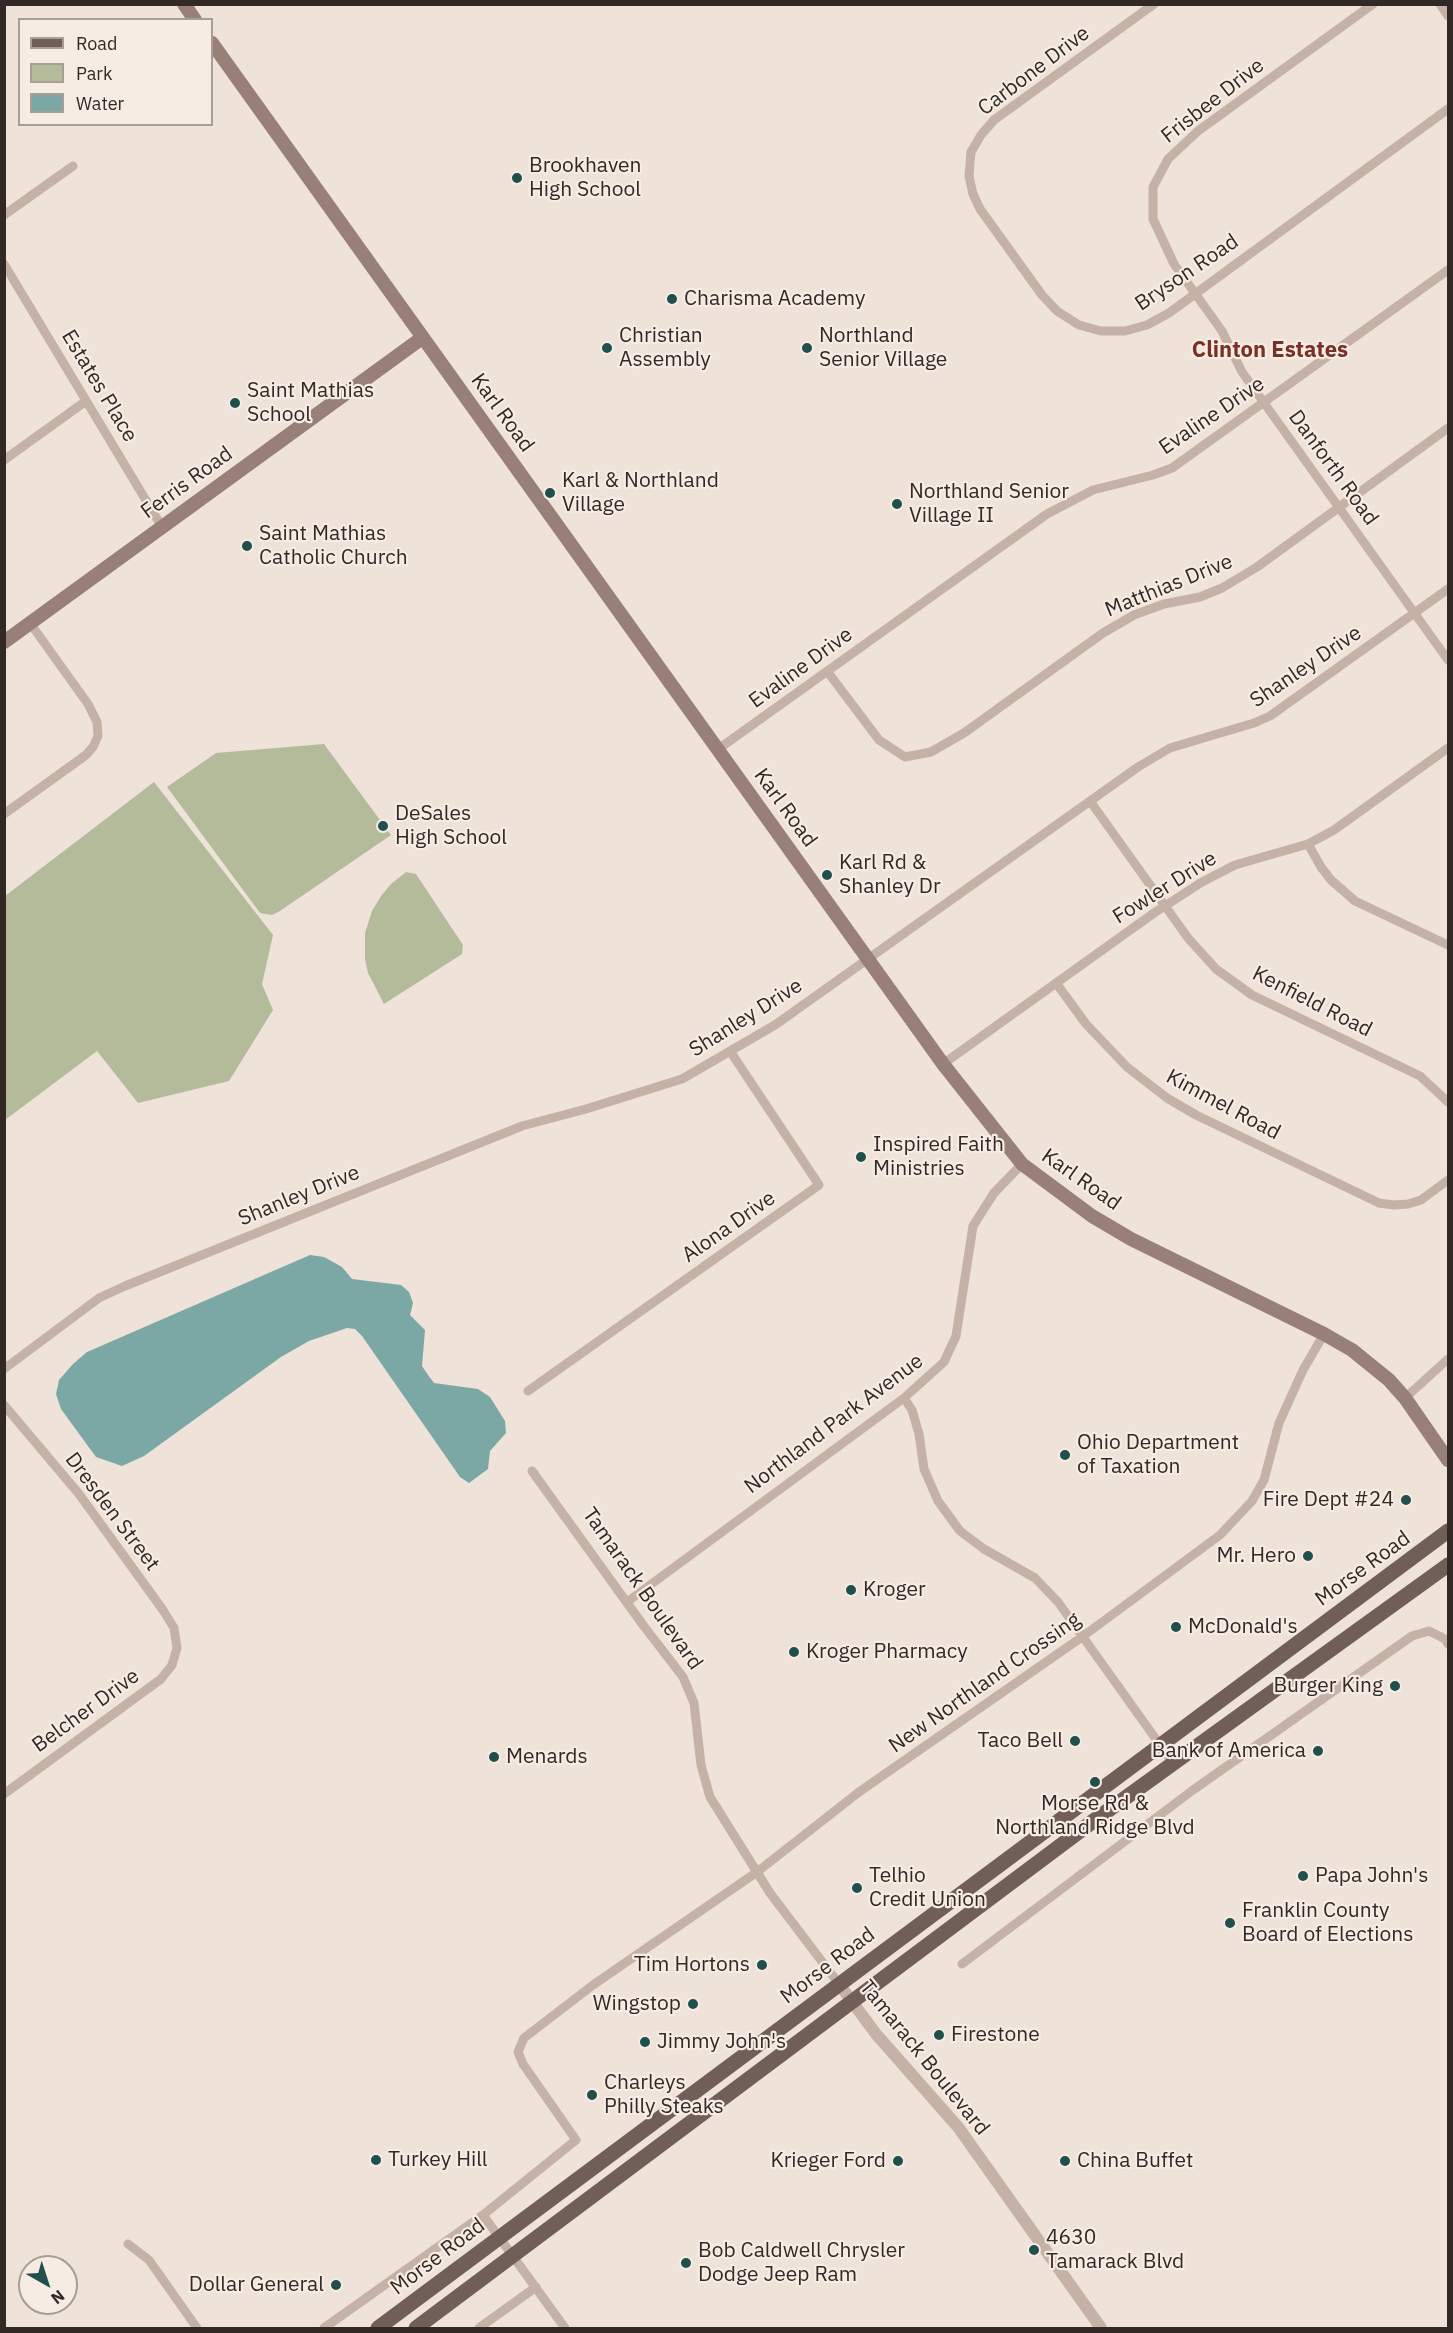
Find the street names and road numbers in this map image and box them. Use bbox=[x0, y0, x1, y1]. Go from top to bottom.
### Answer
street label: Carbone Drive bbox=[973, 21, 1095, 121]
street label: Frisbee Drive bbox=[1157, 53, 1269, 149]
street label: Bryson Road bbox=[1131, 229, 1243, 317]
street label: Estates Place bbox=[56, 325, 142, 447]
street label: Karl Road bbox=[465, 369, 539, 457]
street label: Evaline Drive bbox=[1155, 372, 1269, 460]
street label: Danforth Road bbox=[1283, 406, 1383, 530]
street label: Ferris Road bbox=[136, 441, 238, 525]
street label: Matthias Drive bbox=[1102, 549, 1236, 623]
street label: Shanley Drive bbox=[1246, 621, 1366, 713]
street label: Evaline Drive bbox=[744, 622, 858, 714]
street label: Karl Road bbox=[748, 764, 822, 852]
street label: Fowler Drive bbox=[1108, 846, 1222, 930]
street label: Kenfield Road bbox=[1248, 961, 1376, 1043]
street label: Shanley Drive bbox=[685, 973, 807, 1063]
street label: Kimmel Road bbox=[1162, 1064, 1284, 1146]
street label: Karl Road bbox=[1037, 1144, 1125, 1216]
street label: Shanley Drive bbox=[235, 1160, 363, 1232]
street label: Alona Drive bbox=[678, 1186, 780, 1268]
street label: Northland Park Avenue bbox=[740, 1349, 928, 1499]
street label: Dresden Street bbox=[59, 1448, 165, 1576]
street label: Tamarack Boulevard bbox=[577, 1503, 707, 1675]
street label: Morse Road bbox=[1310, 1526, 1416, 1612]
street label: New Northland Crossing bbox=[884, 1607, 1086, 1759]
street label: Belcher Drive bbox=[27, 1664, 145, 1758]
street label: Morse Road bbox=[776, 1922, 880, 2010]
street label: Tamarack Boulevard bbox=[854, 1975, 994, 2141]
street label: Morse Road bbox=[386, 2213, 490, 2301]

